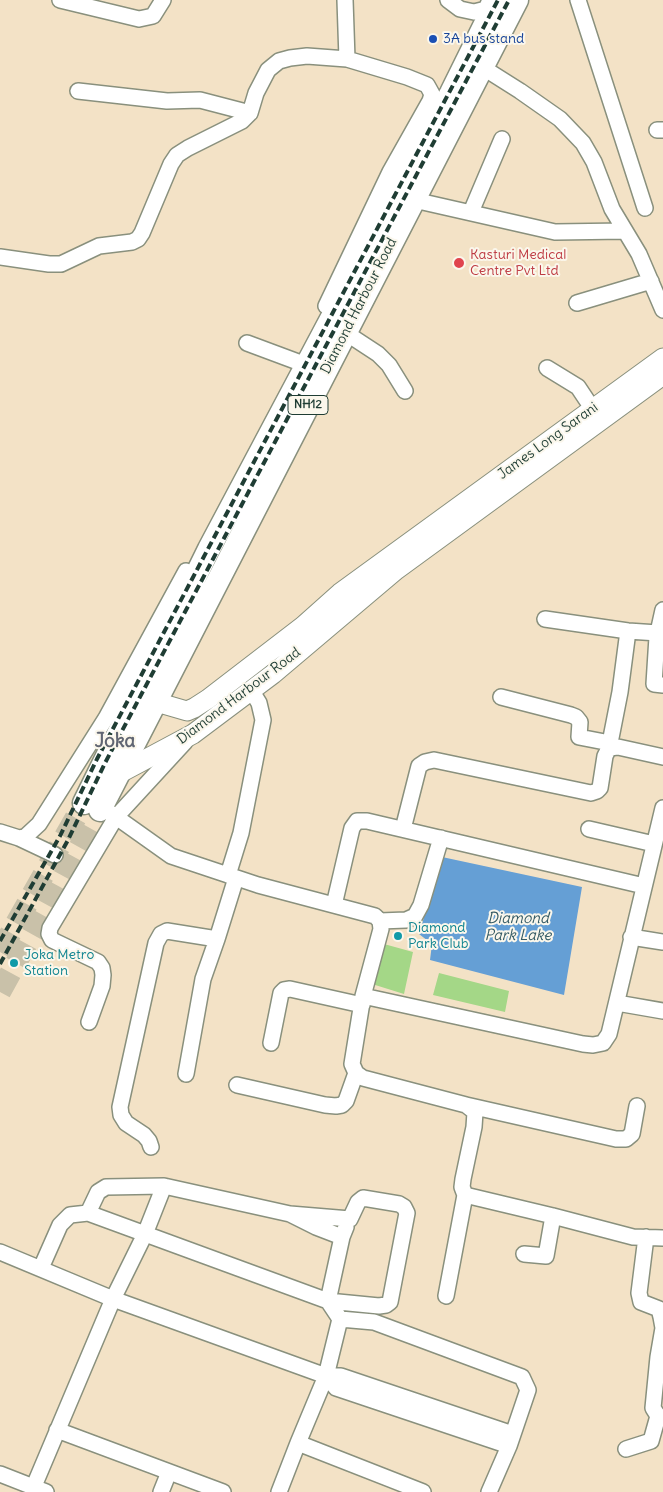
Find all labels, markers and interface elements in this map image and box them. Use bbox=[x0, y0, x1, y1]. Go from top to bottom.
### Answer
place label: 3A bus stand bbox=[443, 31, 524, 47]
marker: 3A bus stand bbox=[427, 33, 439, 45]
street label: Diamond Harbour Road bbox=[317, 235, 401, 377]
place label: Kasturi Medical Centre Pvt Ltd bbox=[470, 247, 566, 280]
marker: Kasturi Medical Centre Pvt Ltd bbox=[452, 256, 466, 270]
road number: NH12 bbox=[288, 396, 328, 414]
street label: James Long Sarani bbox=[495, 399, 601, 483]
street label: Diamond Harbour Road bbox=[174, 644, 304, 748]
district label: Joka bbox=[95, 731, 135, 753]
water label: Diamond Park Lake bbox=[485, 910, 551, 945]
place label: Diamond Park Club bbox=[408, 920, 469, 952]
marker: Diamond Park Club bbox=[392, 930, 404, 942]
place label: Joka Metro Station bbox=[24, 947, 94, 980]
marker: Joka Metro Station bbox=[8, 957, 20, 969]

